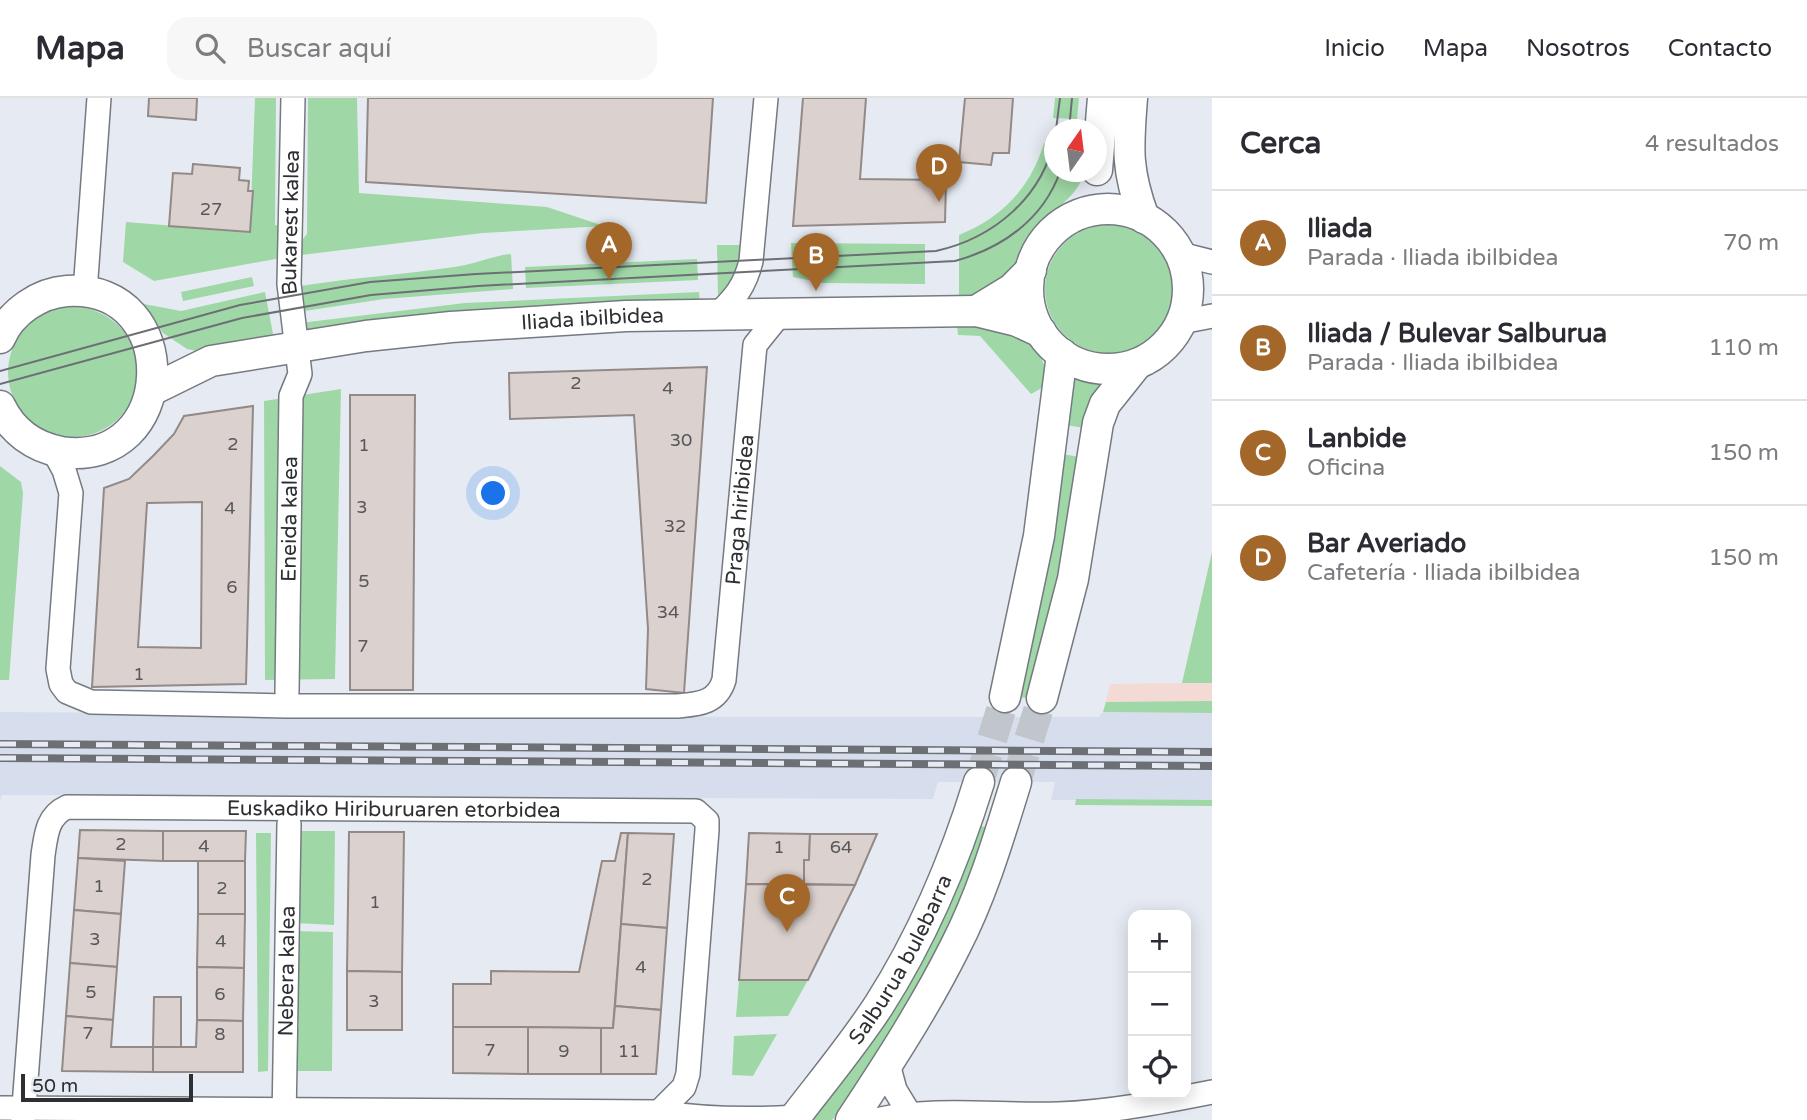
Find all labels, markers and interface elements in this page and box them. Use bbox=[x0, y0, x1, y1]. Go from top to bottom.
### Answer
search box bbox=[167, 17, 657, 80]
text: Mapa bbox=[35, 29, 125, 68]
icon: search bbox=[191, 29, 229, 67]
text: Buscar aquí bbox=[247, 33, 391, 64]
text: Inicio bbox=[1324, 34, 1385, 63]
text: Mapa bbox=[1423, 34, 1488, 63]
text: Nosotros bbox=[1526, 34, 1630, 63]
text: Contacto bbox=[1668, 34, 1772, 63]
north arrow bbox=[1044, 119, 1107, 182]
text: Cerca bbox=[1240, 125, 1321, 162]
text: 4 resultados bbox=[1645, 130, 1779, 158]
pin: D bbox=[916, 144, 962, 202]
street label: Bukarest kalea bbox=[277, 150, 305, 297]
house number: 27 bbox=[200, 198, 222, 220]
text: Iliada bbox=[1307, 213, 1373, 244]
pin: A bbox=[586, 222, 632, 280]
text: A bbox=[1254, 229, 1272, 257]
text: 70 m bbox=[1723, 229, 1779, 257]
pin: B bbox=[793, 233, 839, 291]
text: Parada · Iliada ibilbidea bbox=[1307, 244, 1558, 272]
street label: Iliada ibilbidea bbox=[520, 303, 664, 336]
text: Iliada / Bulevar Salburua bbox=[1307, 318, 1607, 349]
text: B bbox=[1255, 334, 1271, 362]
text: 110 m bbox=[1709, 334, 1779, 362]
text: Parada · Iliada ibilbidea bbox=[1307, 349, 1558, 377]
house number: 2 bbox=[570, 372, 582, 394]
house number: 4 bbox=[662, 377, 674, 399]
text: Lanbide bbox=[1307, 423, 1406, 454]
house number: 30 bbox=[670, 429, 692, 451]
house number: 2 bbox=[227, 433, 239, 455]
street label: Praga hiribidea bbox=[721, 433, 760, 586]
house number: 1 bbox=[358, 434, 370, 456]
text: C bbox=[1255, 439, 1271, 467]
text: 150 m bbox=[1709, 439, 1779, 467]
text: Oficina bbox=[1307, 454, 1385, 482]
street label: Eneida kalea bbox=[276, 456, 303, 582]
your location bbox=[476, 476, 510, 510]
house number: 3 bbox=[356, 496, 368, 518]
house number: 4 bbox=[224, 497, 236, 519]
house number: 32 bbox=[664, 515, 686, 537]
text: Bar Averiado bbox=[1307, 528, 1466, 559]
text: D bbox=[1254, 544, 1272, 572]
text: 150 m bbox=[1709, 544, 1779, 572]
text: Cafetería · Iliada ibilbidea bbox=[1307, 559, 1580, 587]
house number: 5 bbox=[358, 570, 370, 592]
house number: 6 bbox=[226, 576, 238, 598]
house number: 34 bbox=[657, 601, 679, 623]
house number: 7 bbox=[357, 635, 369, 657]
house number: 1 bbox=[133, 663, 145, 685]
street label: Euskadiko Hiriburuaren etorbidea bbox=[227, 796, 561, 823]
house number: 2 bbox=[115, 833, 127, 855]
house number: 4 bbox=[198, 835, 210, 857]
house number: 1 bbox=[773, 836, 785, 858]
house number: 64 bbox=[830, 836, 852, 858]
house number: 2 bbox=[641, 868, 653, 890]
street label: Salburua bulebarra bbox=[844, 871, 958, 1049]
pin: C bbox=[764, 874, 810, 932]
house number: 1 bbox=[93, 875, 105, 897]
house number: 2 bbox=[216, 877, 228, 899]
house number: 1 bbox=[369, 891, 381, 913]
street label: Nebera kalea bbox=[273, 905, 301, 1037]
map controls bbox=[1128, 910, 1191, 1099]
button: + bbox=[1128, 910, 1191, 973]
house number: 3 bbox=[89, 928, 101, 950]
house number: 4 bbox=[215, 930, 227, 952]
house number: 4 bbox=[635, 956, 647, 978]
button: − bbox=[1128, 973, 1191, 1036]
house number: 5 bbox=[85, 981, 97, 1003]
house number: 6 bbox=[214, 983, 226, 1005]
house number: 3 bbox=[368, 990, 380, 1012]
house number: 7 bbox=[82, 1022, 94, 1044]
house number: 8 bbox=[214, 1023, 226, 1045]
button: locate bbox=[1128, 1036, 1191, 1099]
house number: 7 bbox=[484, 1039, 496, 1061]
house number: 9 bbox=[558, 1040, 570, 1062]
house number: 11 bbox=[618, 1040, 640, 1062]
scale bar bbox=[21, 1071, 192, 1103]
text: 50 m bbox=[32, 1075, 78, 1097]

